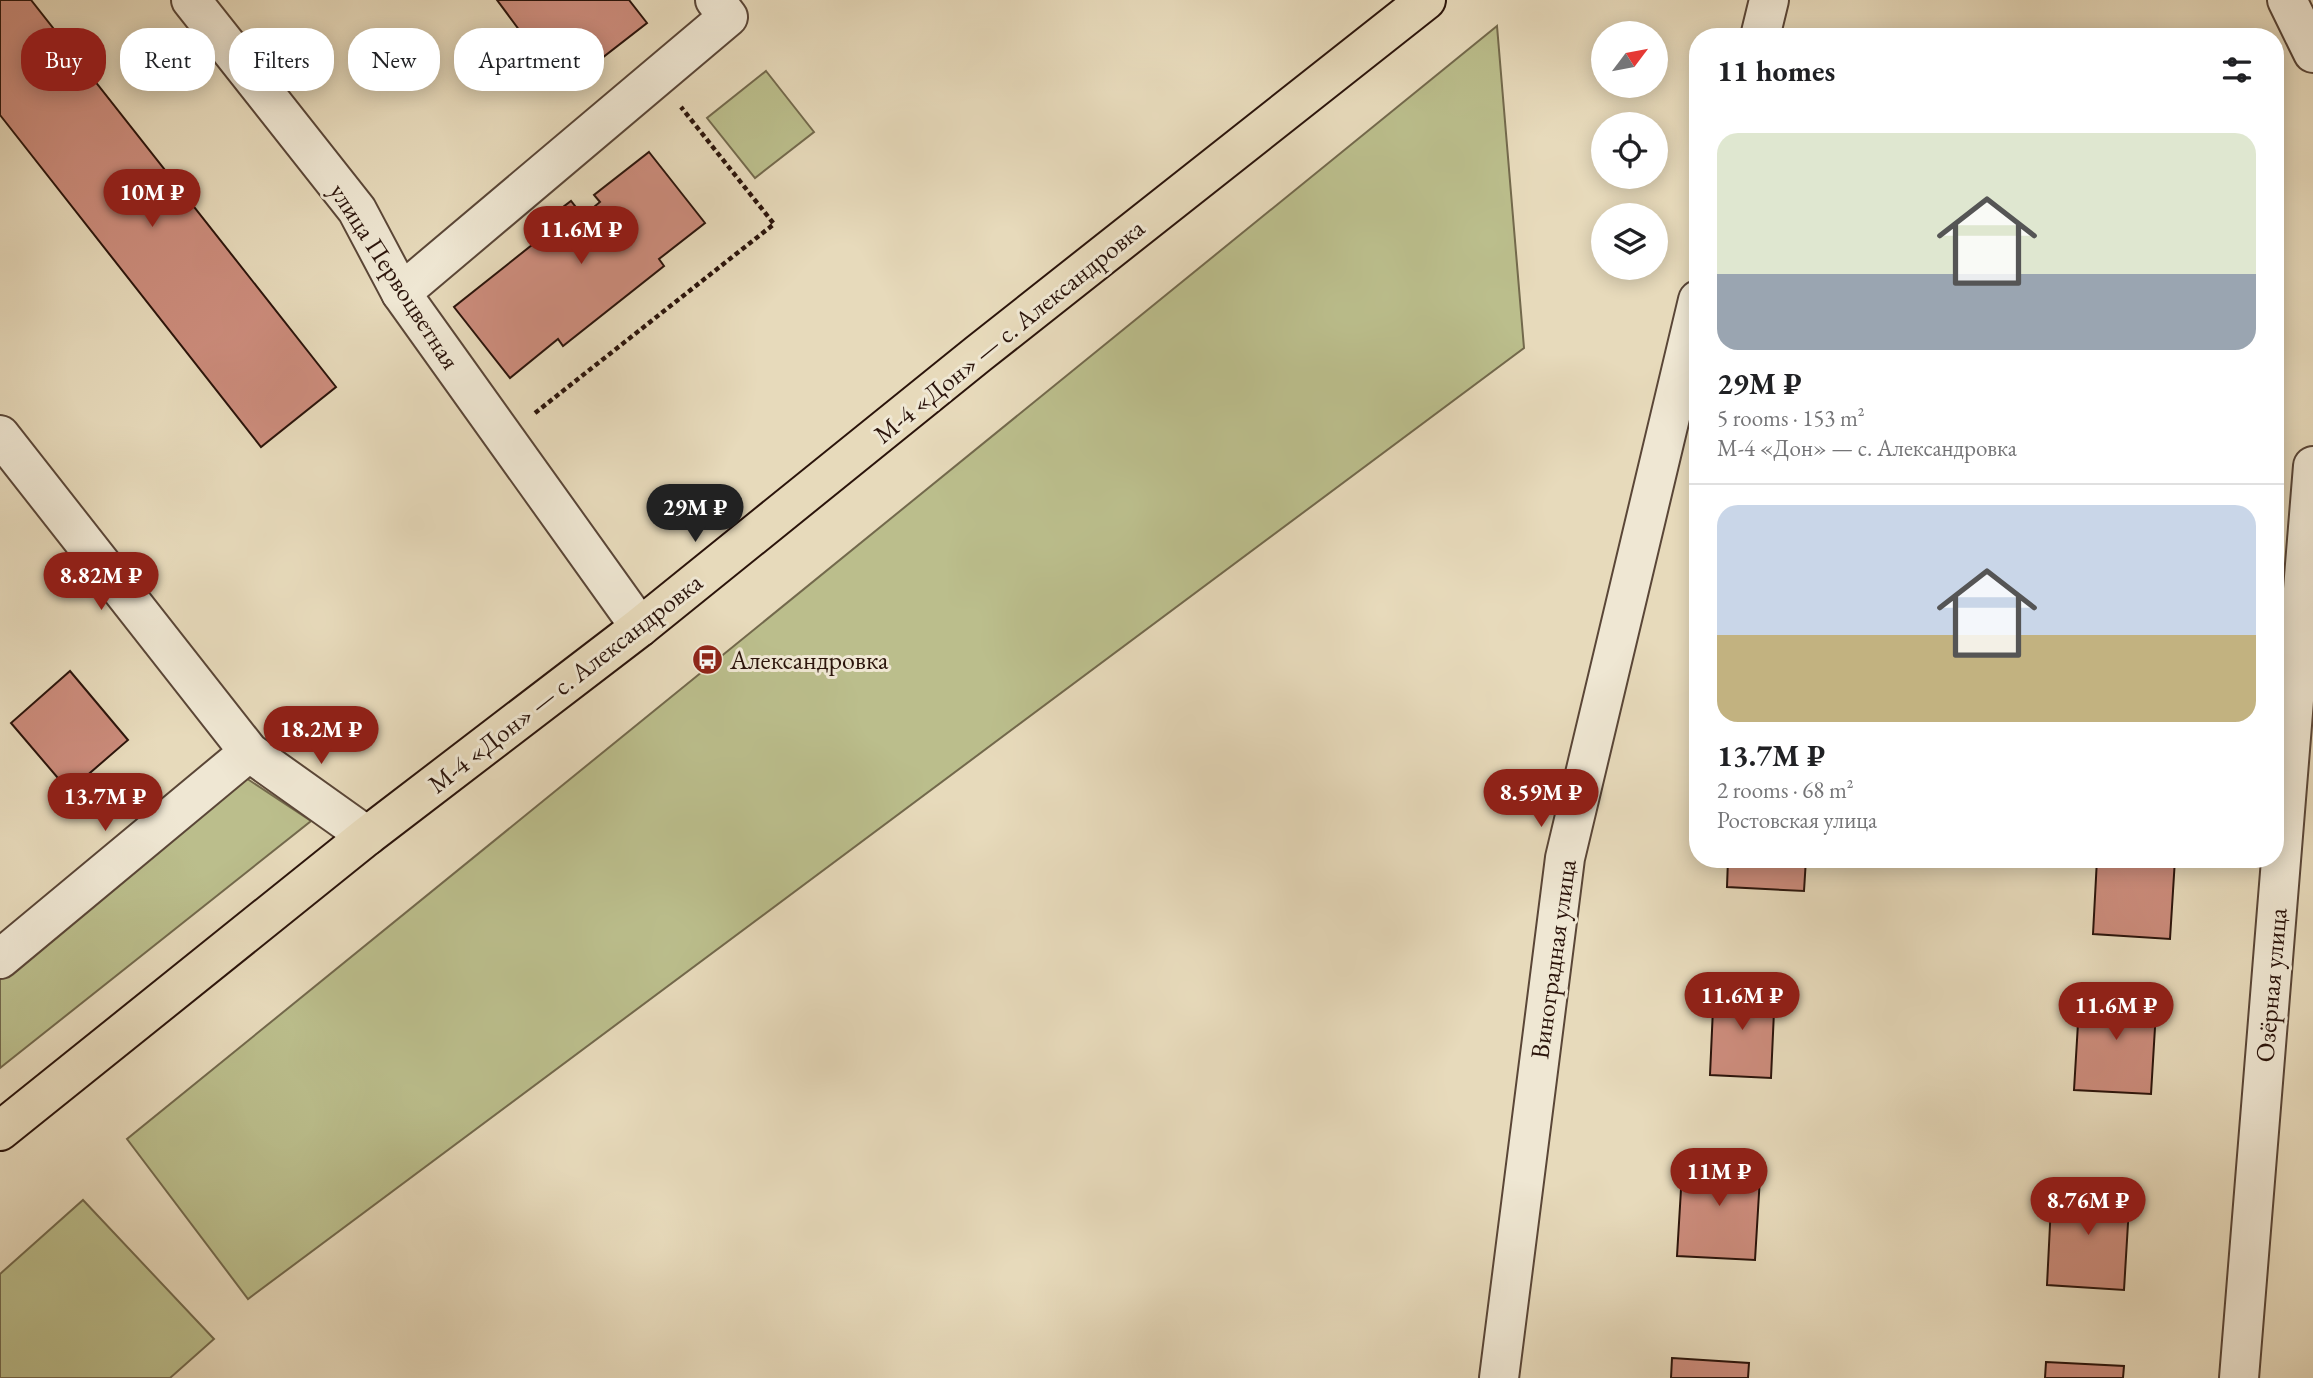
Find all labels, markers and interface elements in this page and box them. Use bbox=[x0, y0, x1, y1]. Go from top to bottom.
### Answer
north arrow bbox=[1591, 21, 1668, 98]
map controls bbox=[1591, 21, 1668, 280]
chip: Buy bbox=[21, 28, 106, 91]
chip: Rent bbox=[120, 28, 215, 91]
chip: Filters bbox=[229, 28, 334, 91]
chip: New bbox=[348, 28, 440, 91]
chip: Apartment bbox=[454, 28, 604, 91]
text: 11 homes bbox=[1717, 51, 1835, 90]
icon: filters bbox=[2218, 51, 2256, 89]
button: locate bbox=[1591, 112, 1668, 189]
pin: 10M ₽ bbox=[103, 170, 201, 229]
street label: улица Первоцветная bbox=[322, 176, 468, 376]
text: 10M ₽ bbox=[119, 177, 185, 207]
icon: home bbox=[1924, 178, 2050, 304]
button: layers bbox=[1591, 203, 1668, 280]
pin: 11.6M ₽ bbox=[516, 206, 646, 266]
street label: М-4 «Дон» — с. Александровка bbox=[867, 211, 1152, 451]
text: 11.6M ₽ bbox=[540, 214, 622, 244]
text: 29M ₽ bbox=[1717, 364, 1802, 403]
text: 5 rooms · 153 m² bbox=[1717, 403, 1865, 433]
text: М-4 «Дон» — с. Александровка bbox=[1717, 433, 2017, 463]
pin: 29M ₽ bbox=[646, 484, 744, 544]
text: 29M ₽ bbox=[662, 492, 728, 522]
icon: home bbox=[1924, 550, 2050, 676]
pin: 8.82M ₽ bbox=[36, 552, 166, 612]
text: 8.82M ₽ bbox=[60, 560, 142, 590]
street label: М-4 «Дон» — с. Александровка bbox=[421, 565, 710, 801]
bus stop icon: Александровка bbox=[690, 643, 724, 677]
place label: Александровка bbox=[729, 643, 889, 677]
pin: 18.2M ₽ bbox=[256, 706, 386, 766]
text: 18.2M ₽ bbox=[280, 714, 362, 744]
text: 13.7M ₽ bbox=[1717, 736, 1825, 775]
pin: 8.59M ₽ bbox=[1476, 770, 1606, 829]
pin: 13.7M ₽ bbox=[40, 774, 170, 833]
text: 2 rooms · 68 m² bbox=[1717, 775, 1854, 805]
text: 8.59M ₽ bbox=[1500, 777, 1582, 807]
text: 13.7M ₽ bbox=[64, 781, 146, 811]
text: Ростовская улица bbox=[1717, 805, 1877, 835]
street label: Виноградная улица bbox=[1522, 856, 1584, 1061]
street label: Озёрная улица bbox=[2247, 906, 2295, 1064]
pin: 11.6M ₽ bbox=[1677, 972, 1807, 1032]
text: 11.6M ₽ bbox=[1701, 980, 1783, 1010]
pin: 11.6M ₽ bbox=[2051, 982, 2181, 1042]
text: 11.6M ₽ bbox=[2075, 990, 2157, 1020]
pin: 11M ₽ bbox=[1670, 1148, 1768, 1208]
text: 11M ₽ bbox=[1686, 1156, 1752, 1186]
pin: 8.76M ₽ bbox=[2023, 1178, 2153, 1237]
text: 8.76M ₽ bbox=[2047, 1185, 2129, 1215]

